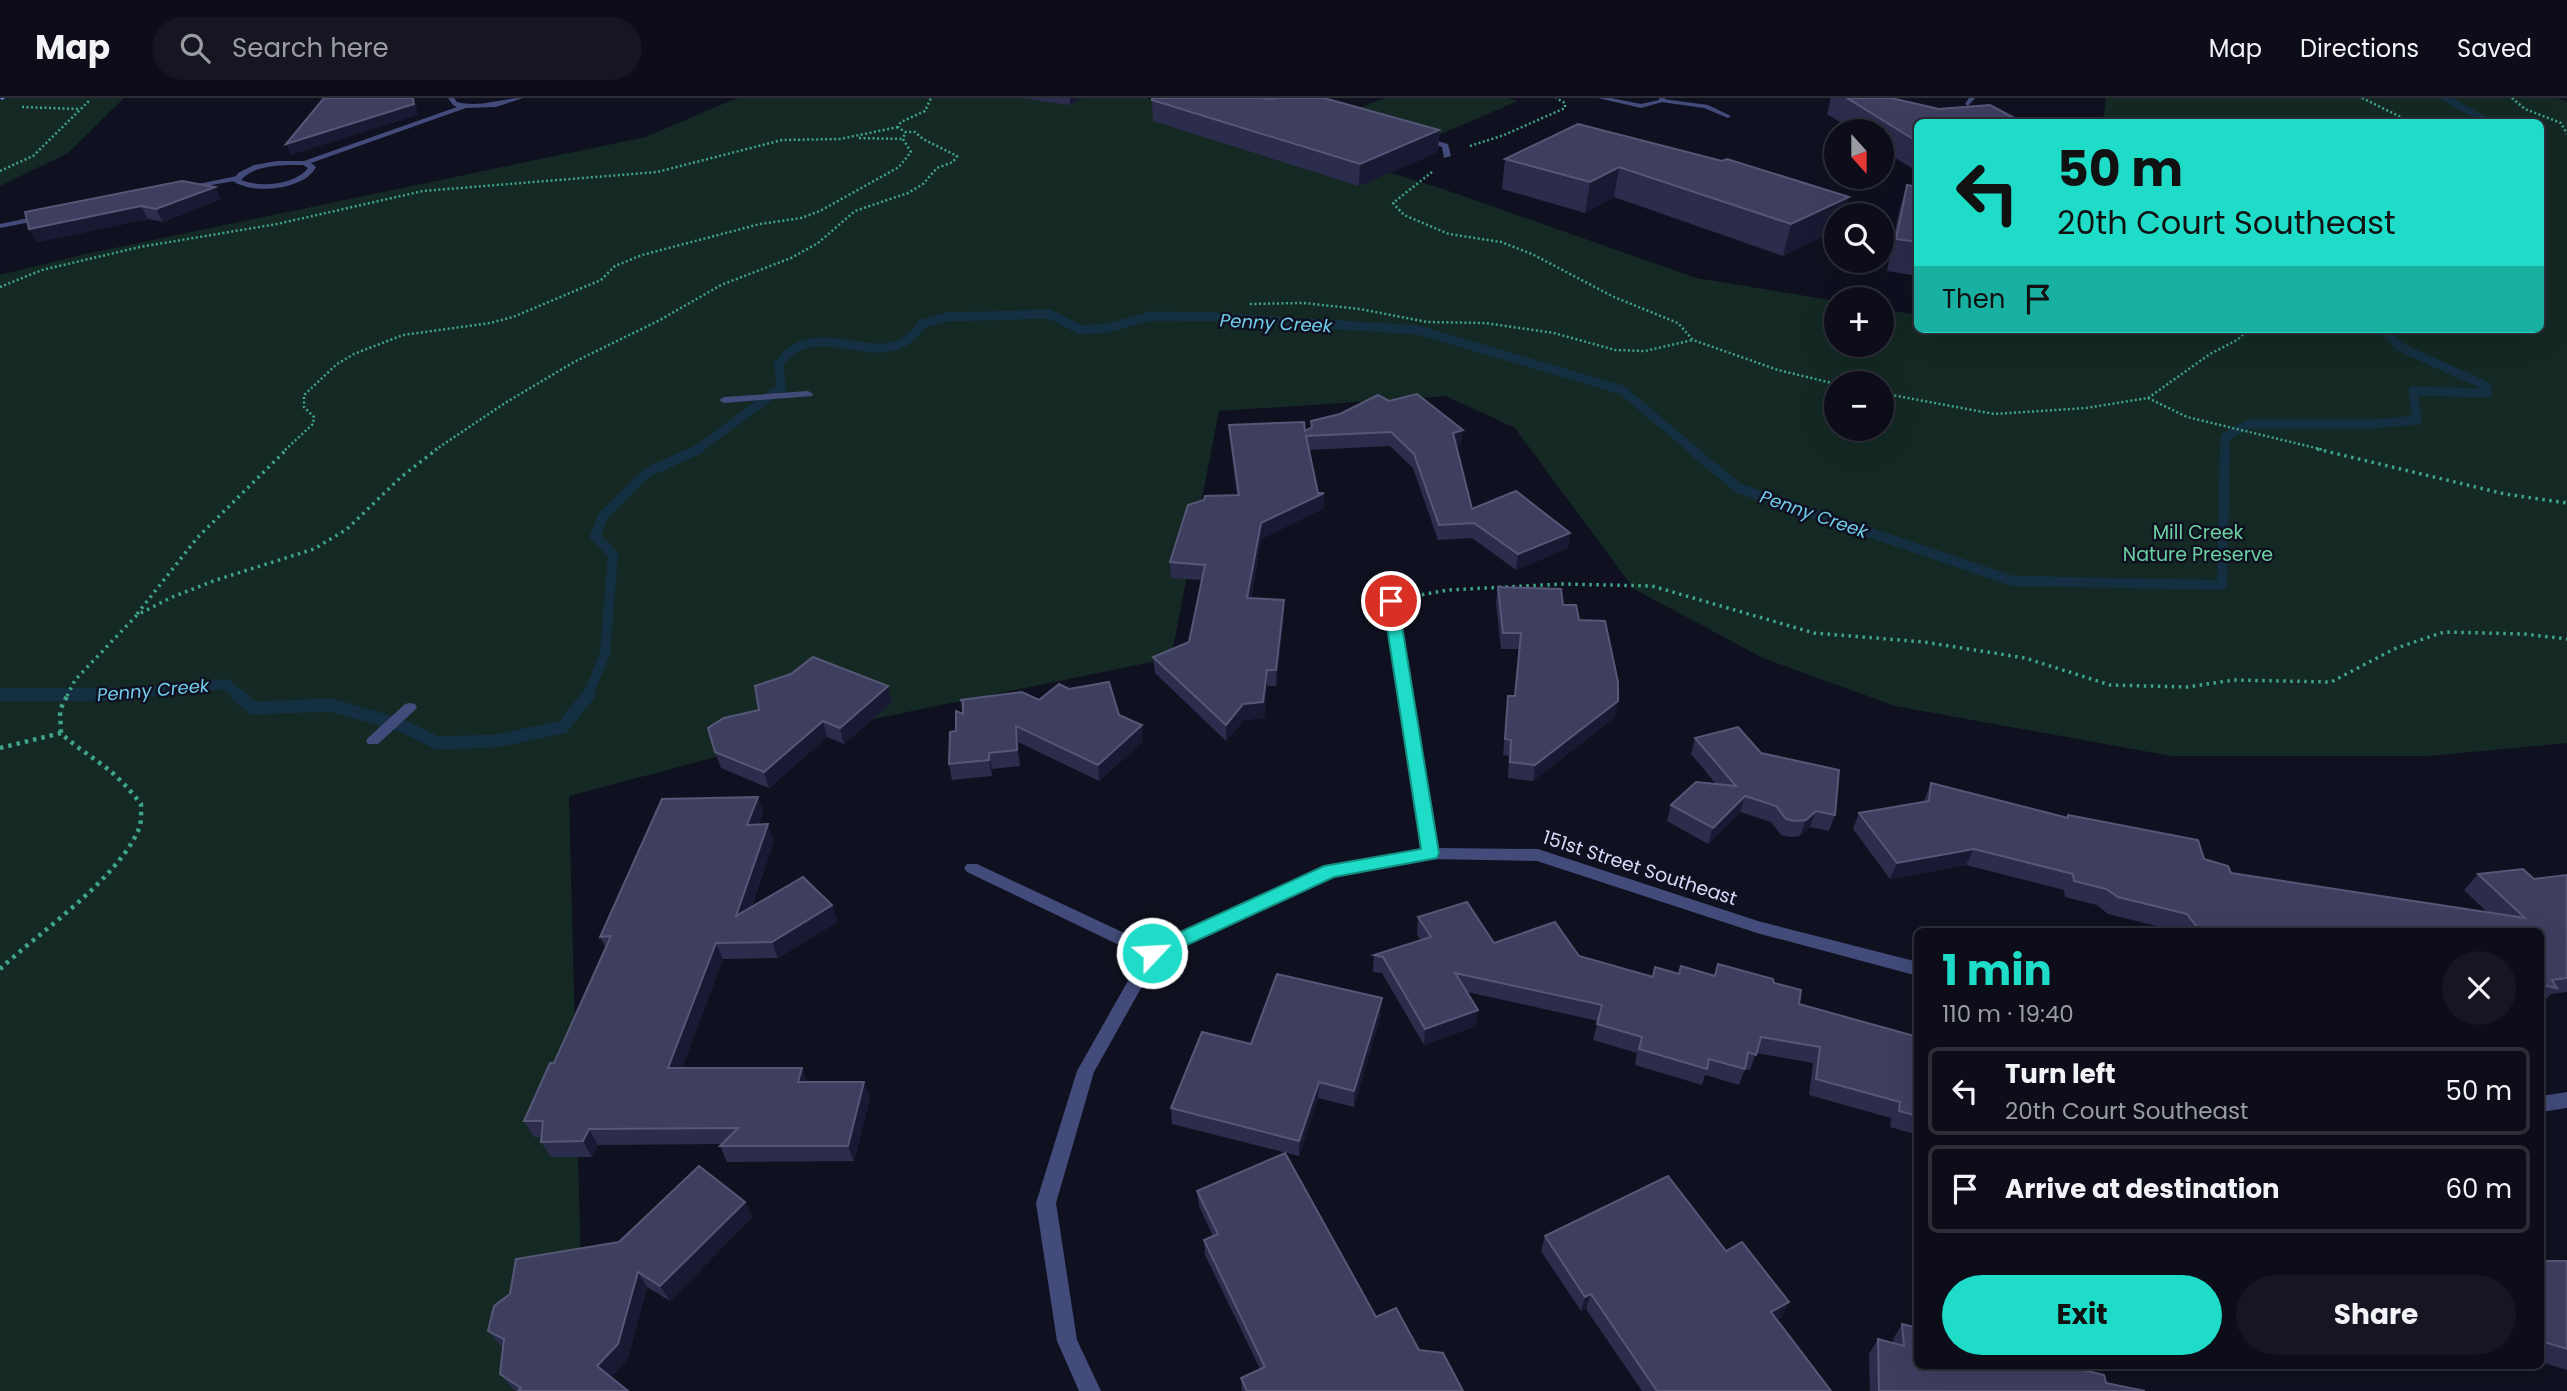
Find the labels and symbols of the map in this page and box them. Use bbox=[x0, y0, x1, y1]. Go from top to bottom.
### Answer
north arrow bbox=[1824, 119, 1894, 189]
water label: Penny Creek bbox=[1219, 308, 1333, 338]
water label: Penny Creek bbox=[1757, 484, 1872, 544]
park label: Mill Creek Nature Preserve bbox=[2123, 519, 2273, 568]
pin bbox=[1361, 571, 1421, 631]
water label: Penny Creek bbox=[96, 673, 211, 707]
street label: 151st Street Southeast bbox=[1539, 824, 1741, 912]
position arrow bbox=[1115, 916, 1189, 990]

